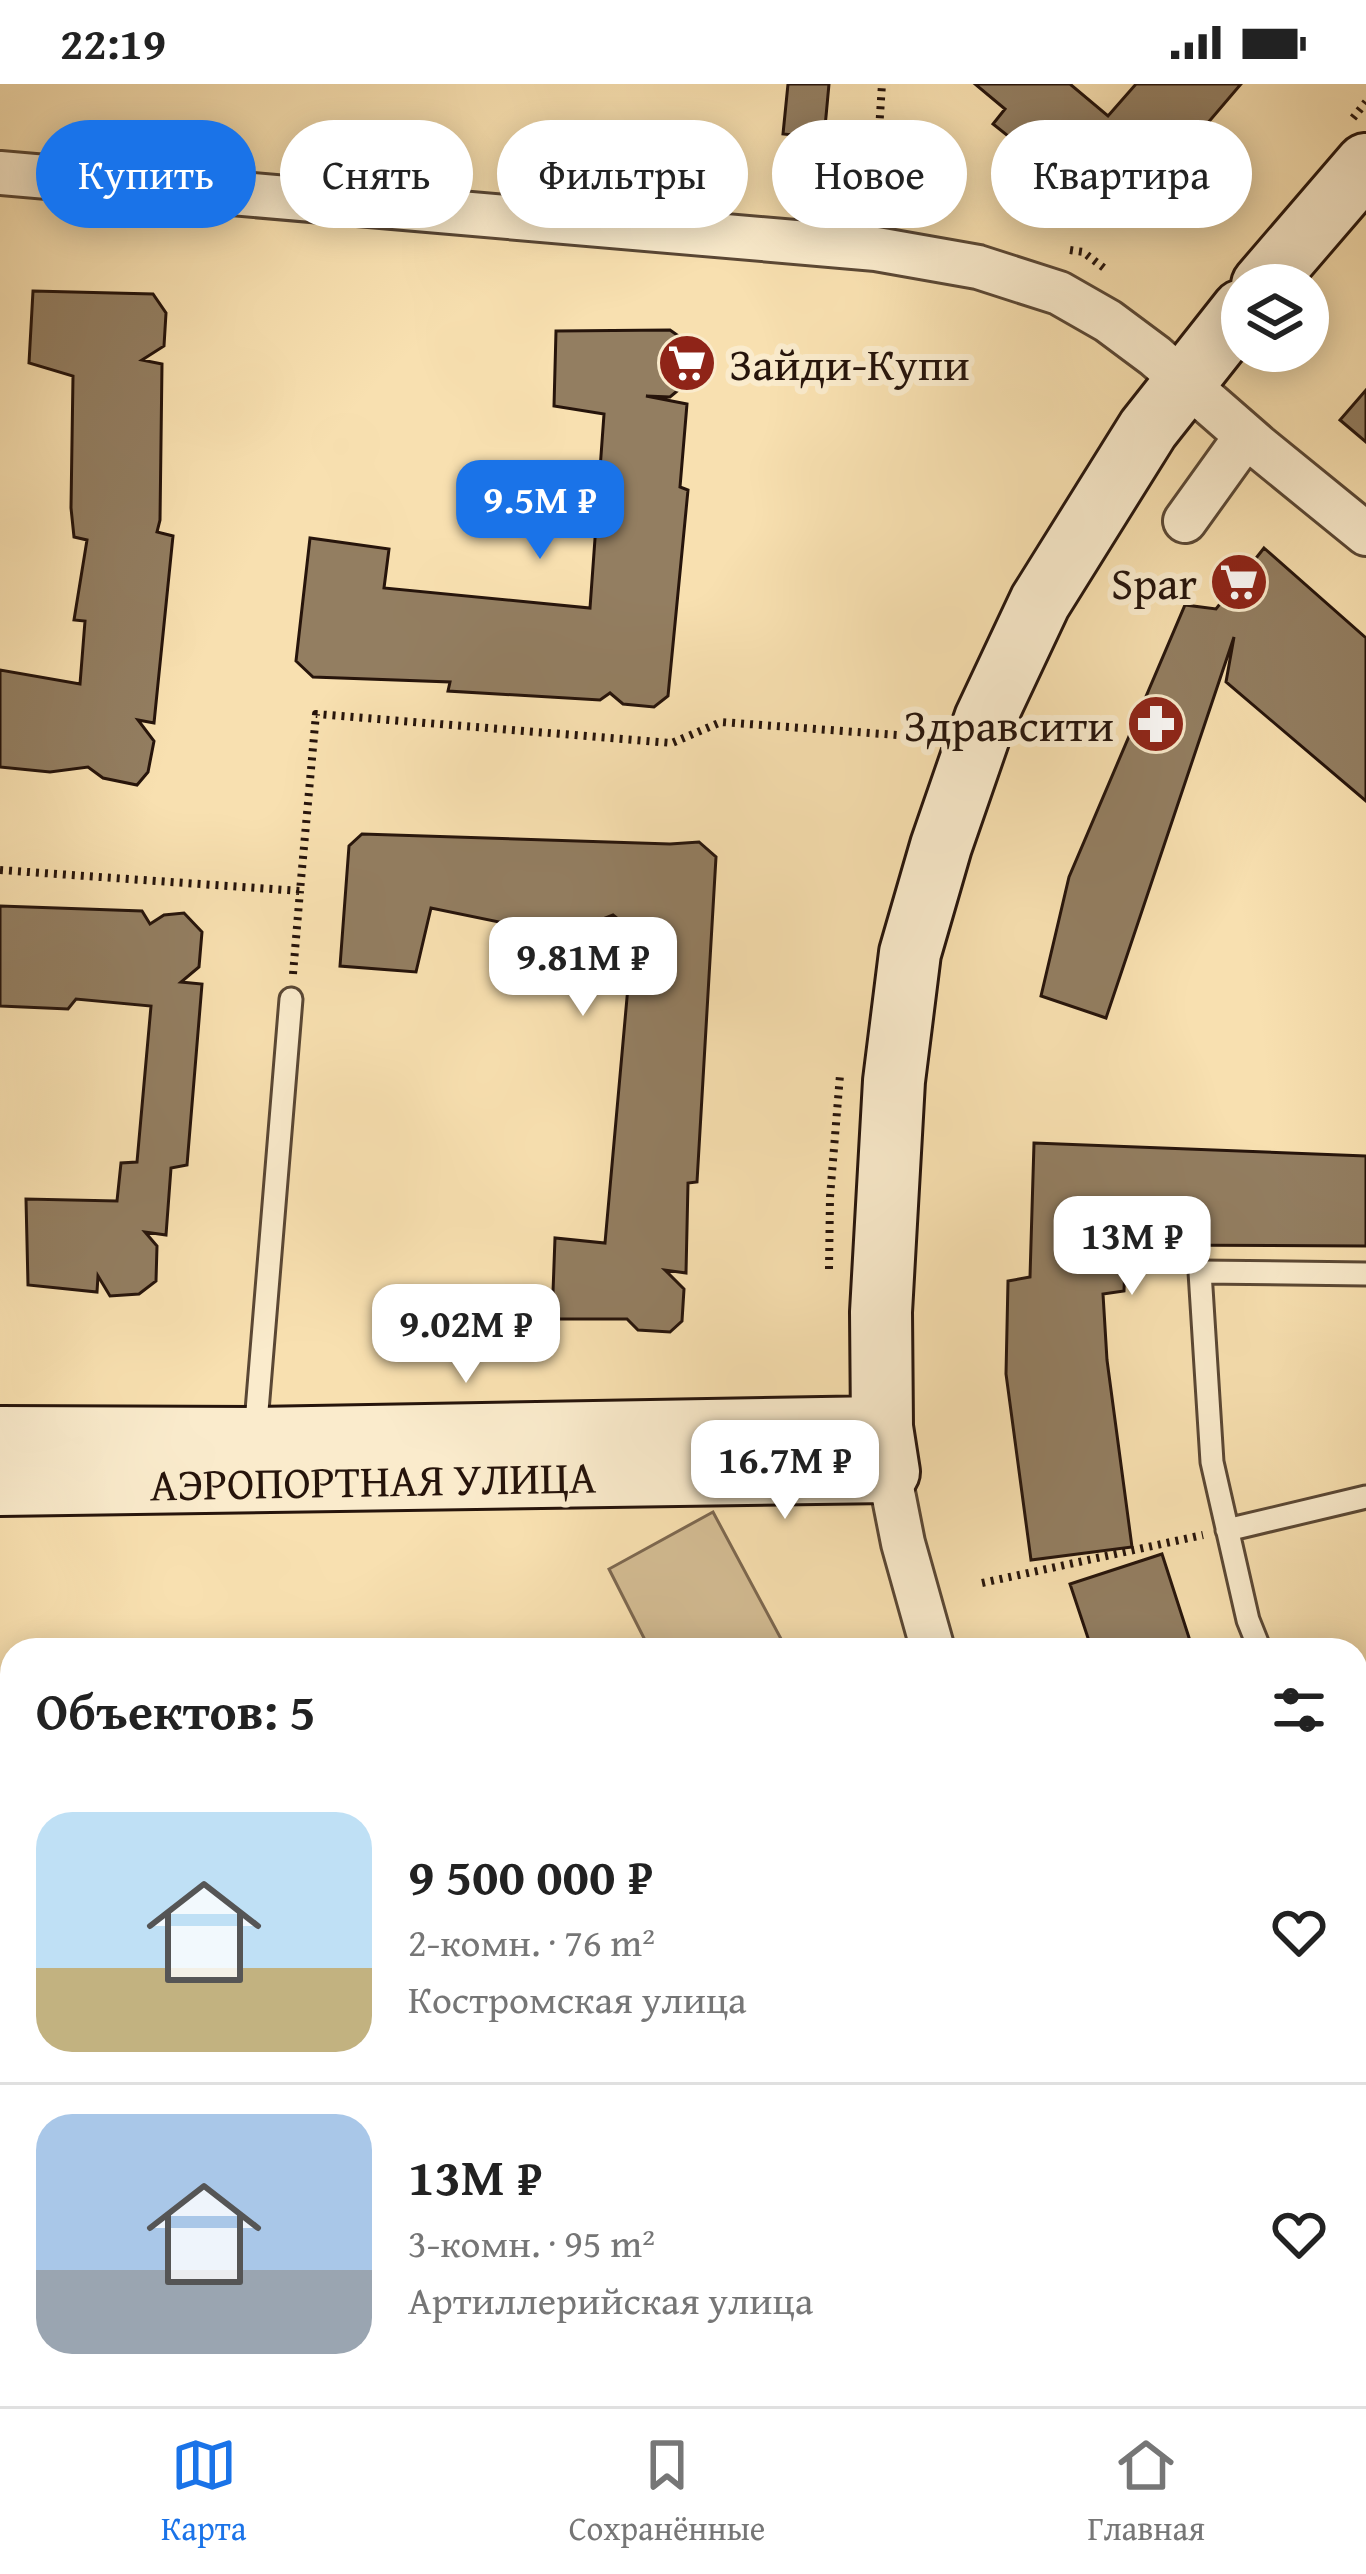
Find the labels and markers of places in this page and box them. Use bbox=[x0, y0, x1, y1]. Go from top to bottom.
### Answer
place label: Зайди-Купи bbox=[729, 331, 970, 396]
supermarket icon: Зайди-Купи bbox=[656, 332, 718, 394]
pin: 9.5M ₽ bbox=[442, 460, 638, 562]
place label: Spar bbox=[1111, 550, 1197, 615]
supermarket icon: Spar bbox=[1208, 551, 1270, 613]
place label: Здравсити bbox=[903, 692, 1114, 757]
pharmacy icon: Здравсити bbox=[1125, 693, 1187, 755]
pin: 9.81M ₽ bbox=[472, 917, 694, 1019]
pin: 13M ₽ bbox=[1048, 1196, 1216, 1298]
pin: 9.02M ₽ bbox=[355, 1284, 577, 1386]
pin: 16.7M ₽ bbox=[674, 1420, 896, 1522]

